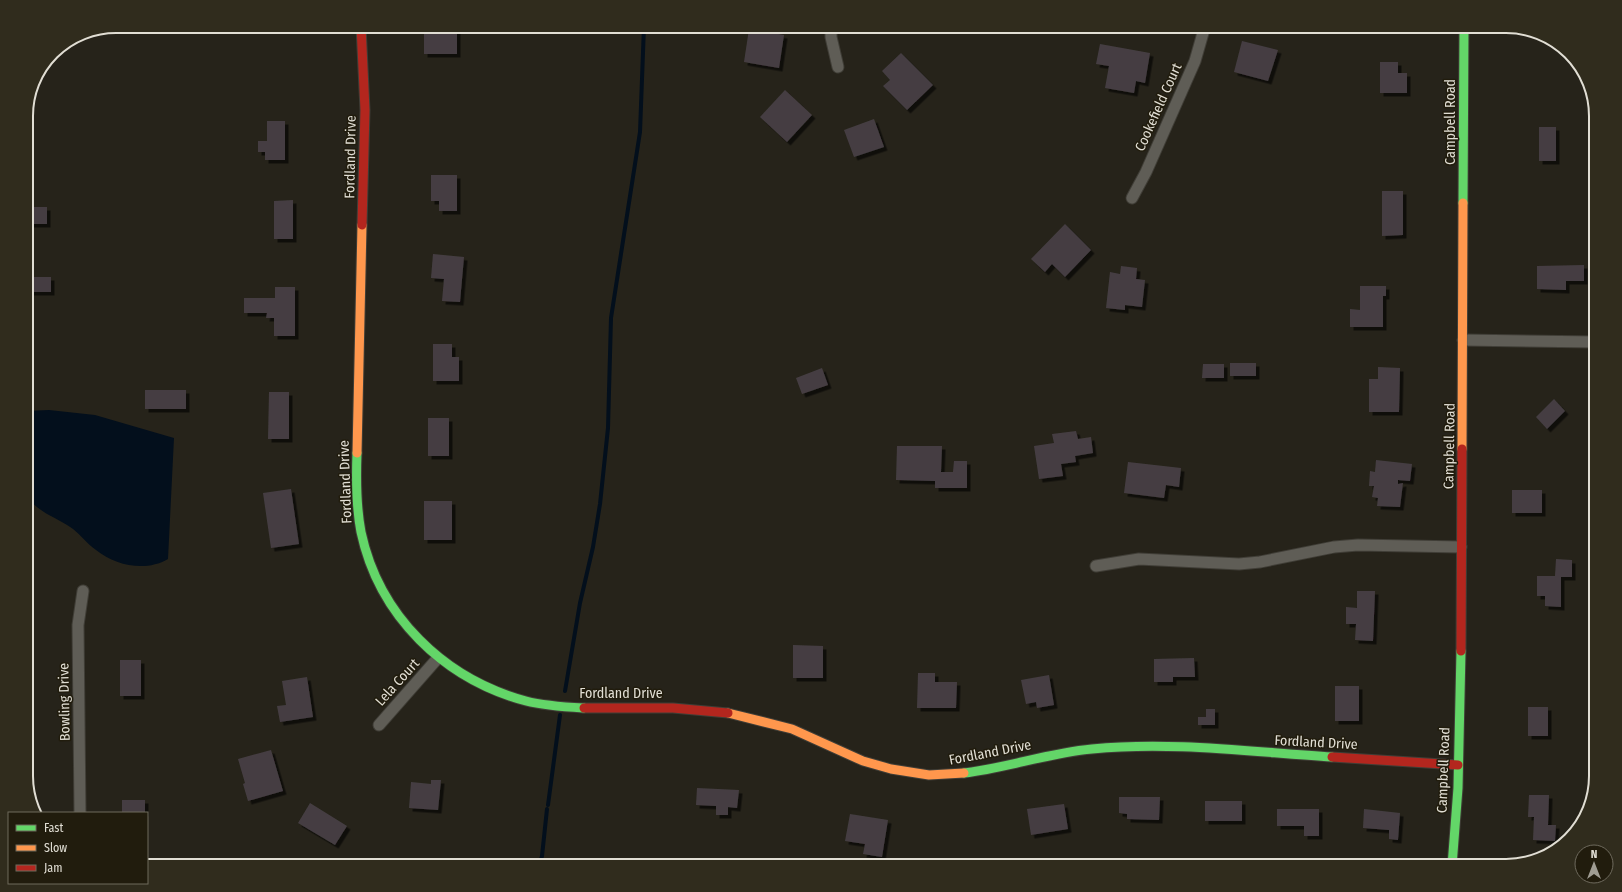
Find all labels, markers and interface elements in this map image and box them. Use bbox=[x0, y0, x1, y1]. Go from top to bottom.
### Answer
street label: Cookefield Court bbox=[1131, 60, 1186, 154]
street label: Campbell Road bbox=[1442, 79, 1459, 165]
street label: Fordland Drive bbox=[341, 115, 360, 199]
street label: Campbell Road bbox=[1440, 403, 1459, 489]
street label: Fordland Drive bbox=[336, 440, 355, 524]
street label: Lela Court bbox=[372, 655, 423, 709]
street label: Bowling Drive bbox=[55, 663, 74, 741]
street label: Fordland Drive bbox=[579, 685, 663, 702]
street label: Campbell Road bbox=[1434, 727, 1453, 813]
street label: Fordland Drive bbox=[1274, 732, 1358, 753]
street label: Fordland Drive bbox=[948, 736, 1033, 769]
legend bbox=[8, 812, 148, 884]
text: Fast bbox=[44, 821, 63, 835]
text: Slow bbox=[44, 841, 67, 855]
north arrow bbox=[1574, 844, 1614, 884]
text: N bbox=[1591, 848, 1597, 861]
text: Jam bbox=[44, 861, 62, 875]

